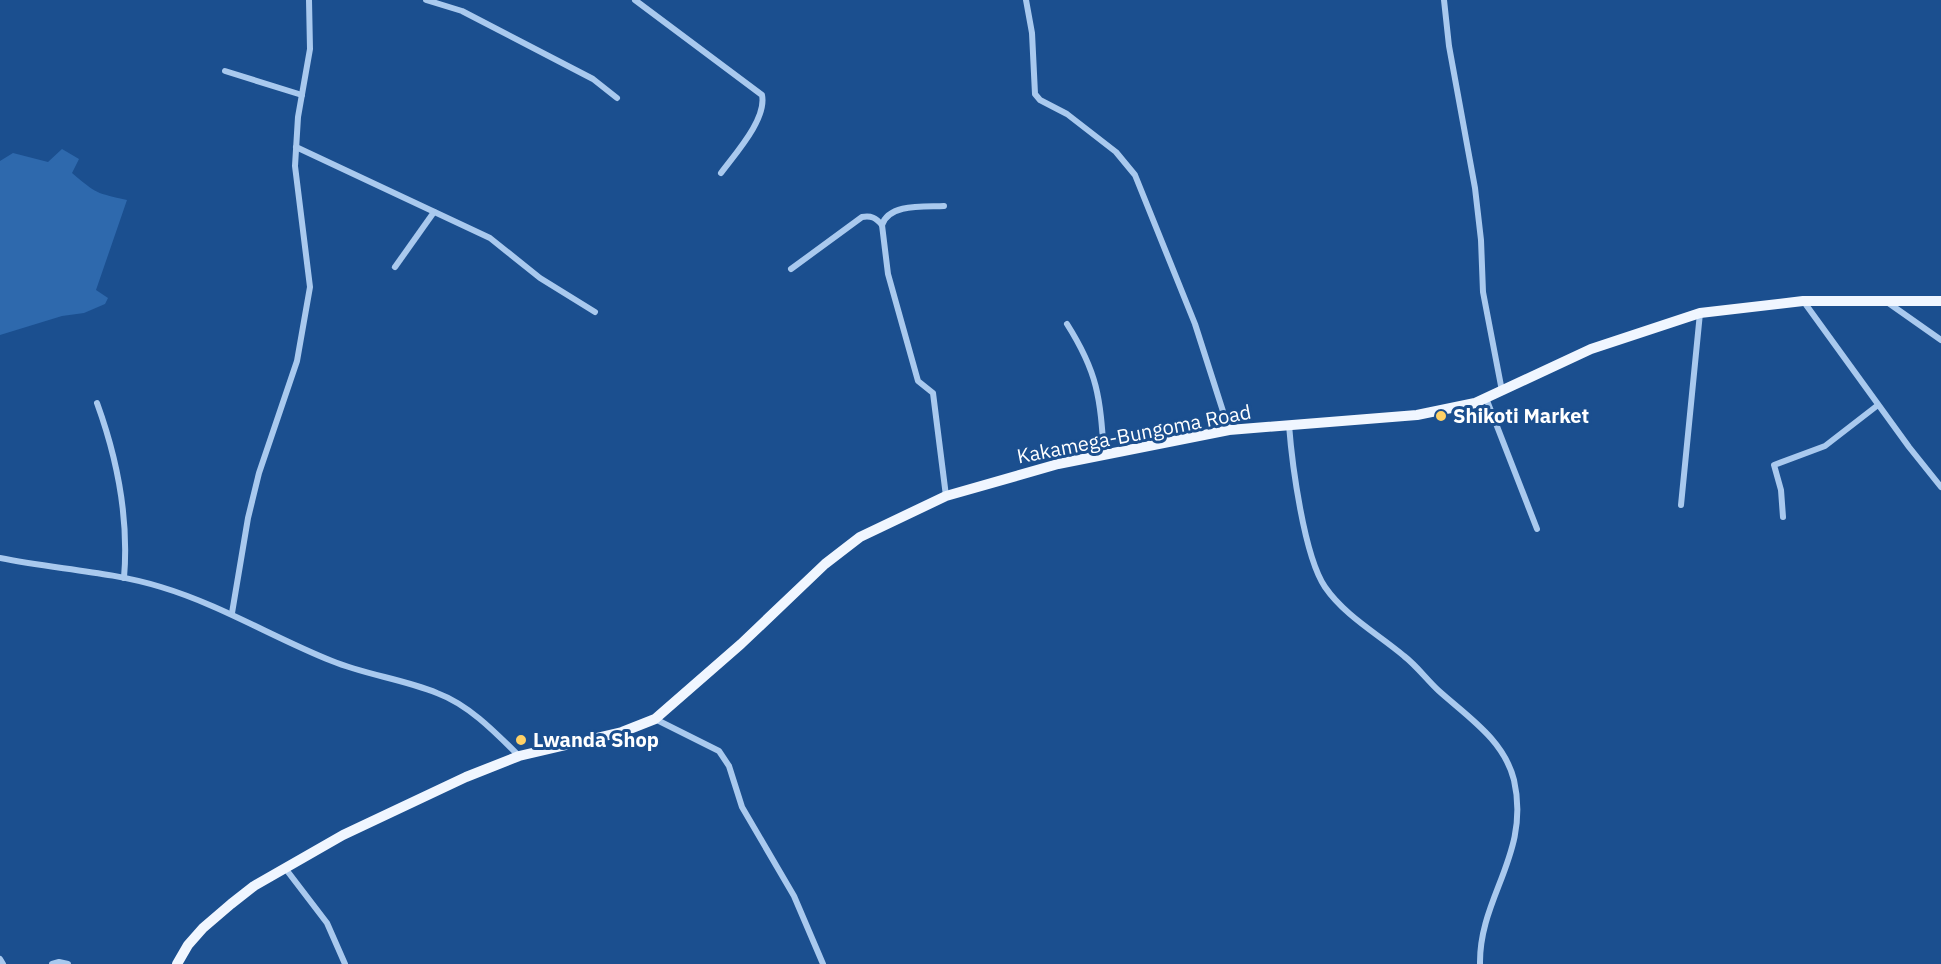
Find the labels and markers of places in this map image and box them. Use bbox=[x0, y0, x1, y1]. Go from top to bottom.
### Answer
place label: Shikoti Market bbox=[1453, 402, 1589, 429]
marker: Shikoti Market bbox=[1434, 409, 1448, 423]
place label: Lwanda Shop bbox=[533, 726, 659, 753]
marker: Lwanda Shop bbox=[514, 733, 528, 747]

